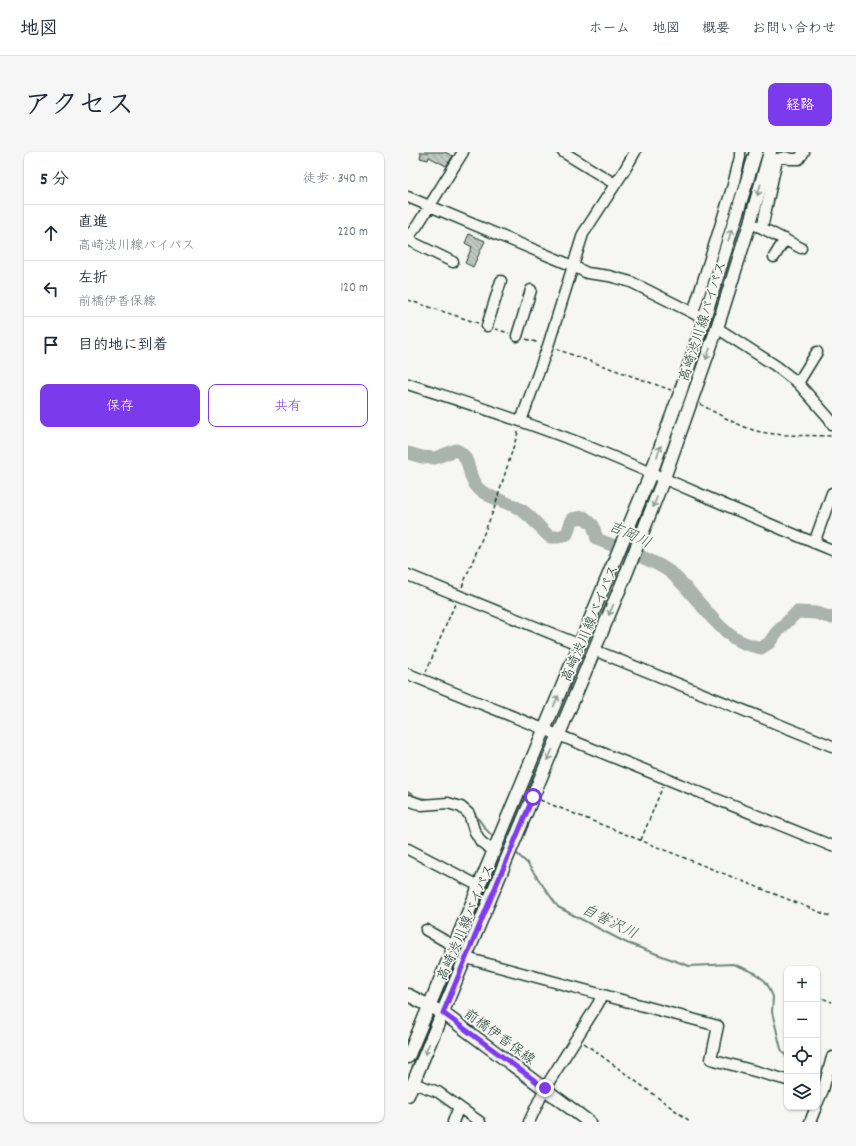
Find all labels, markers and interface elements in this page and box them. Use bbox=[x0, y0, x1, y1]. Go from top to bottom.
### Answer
text: 地図 bbox=[20, 17, 58, 44]
text: ホーム bbox=[589, 19, 630, 39]
text: 地図 bbox=[652, 19, 680, 39]
text: 概要 bbox=[702, 19, 730, 39]
text: お問い合わせ bbox=[752, 19, 836, 39]
button: 経路 bbox=[768, 83, 832, 126]
text: アクセス bbox=[24, 88, 134, 128]
text: 5 分 bbox=[40, 169, 69, 193]
text: 徒歩 · 340 m bbox=[303, 170, 368, 189]
one-way arrow bbox=[755, 183, 762, 196]
text: 直進 bbox=[78, 212, 108, 234]
icon: ahead bbox=[40, 222, 62, 244]
text: 220 m bbox=[338, 223, 368, 242]
one-way arrow bbox=[727, 228, 734, 241]
text: 高崎渋川線バイパス bbox=[78, 237, 195, 256]
street label: 高崎渋川線バイパス bbox=[675, 259, 733, 384]
text: 左折 bbox=[78, 268, 108, 290]
icon: left bbox=[40, 278, 62, 300]
text: 120 m bbox=[340, 279, 368, 298]
text: 前橋伊香保線 bbox=[78, 293, 156, 312]
icon: arrive bbox=[40, 334, 62, 356]
text: 目的地に到着 bbox=[78, 335, 168, 357]
one-way arrow bbox=[704, 347, 711, 360]
button: 保存 bbox=[40, 384, 200, 427]
button: 共有 bbox=[208, 384, 368, 427]
one-way arrow bbox=[655, 445, 663, 457]
one-way arrow bbox=[650, 496, 658, 508]
water label: 吉岡川 bbox=[604, 516, 654, 555]
street label: 高崎渋川線バイパス bbox=[557, 562, 625, 686]
one-way arrow bbox=[607, 603, 615, 615]
one-way arrow bbox=[553, 696, 560, 708]
one-way arrow bbox=[546, 749, 554, 761]
route start bbox=[524, 788, 542, 806]
street label: 高崎渋川線バイパス bbox=[433, 861, 501, 985]
water label: 自害沢川 bbox=[577, 900, 641, 946]
map controls bbox=[784, 966, 820, 1110]
button: + bbox=[784, 966, 820, 1002]
button: − bbox=[784, 1002, 820, 1038]
street label: 前橋伊香保線 bbox=[459, 1005, 539, 1070]
button: locate bbox=[784, 1038, 820, 1074]
one-way arrow bbox=[423, 1043, 431, 1055]
button: layers bbox=[784, 1074, 820, 1110]
route end bbox=[536, 1079, 554, 1097]

